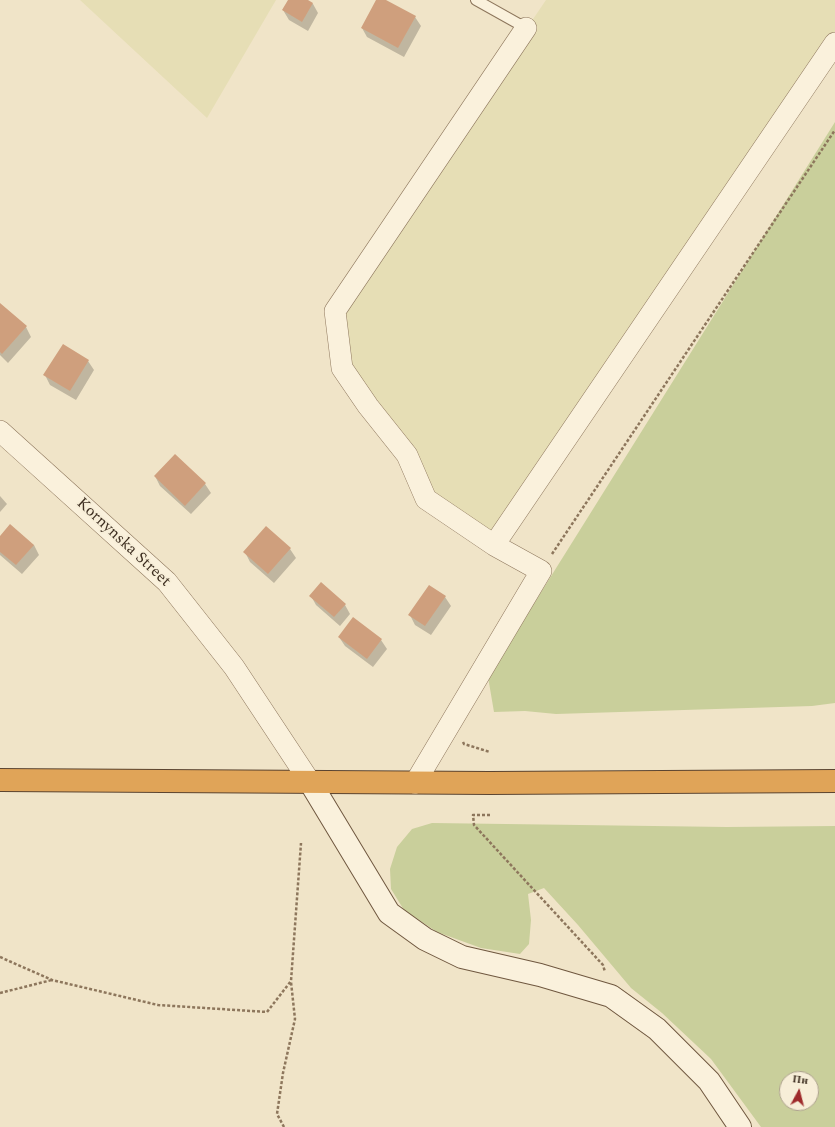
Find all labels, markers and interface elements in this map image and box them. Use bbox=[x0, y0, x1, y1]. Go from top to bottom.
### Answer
street label: Kornynska Street bbox=[72, 494, 174, 592]
text: Пн bbox=[792, 1070, 809, 1089]
north arrow bbox=[779, 1071, 819, 1111]

